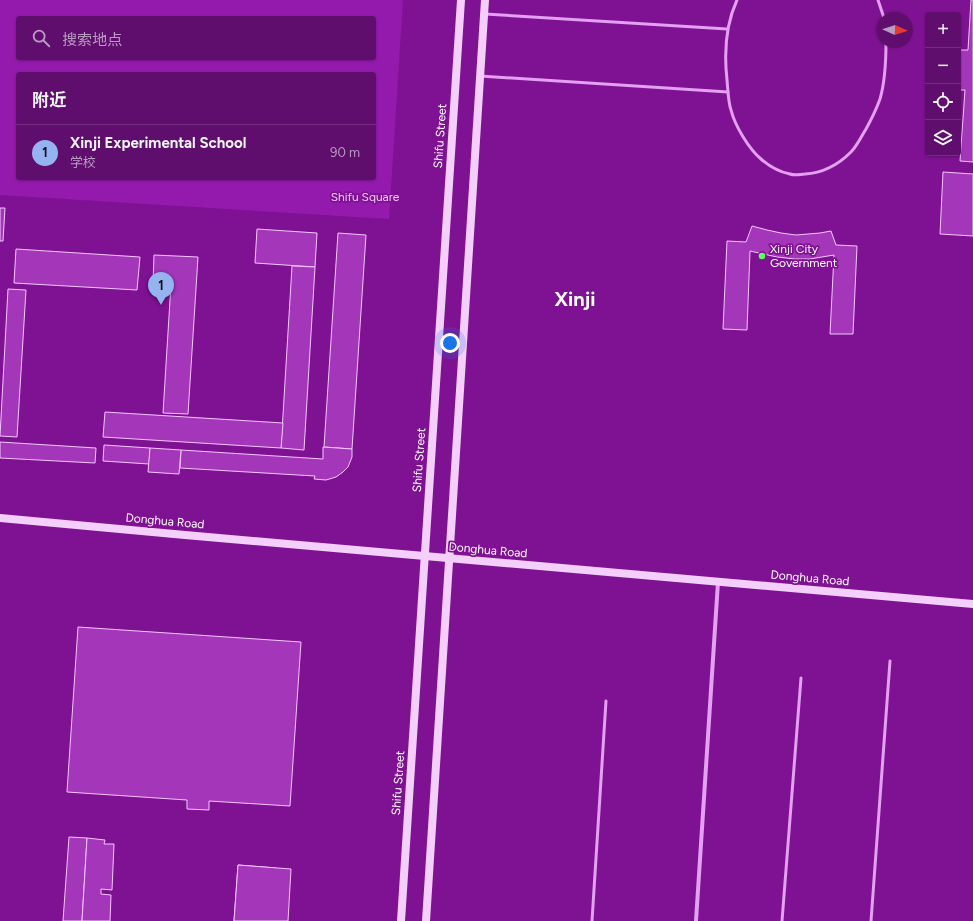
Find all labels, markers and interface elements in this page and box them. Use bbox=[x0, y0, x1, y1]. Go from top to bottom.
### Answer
north arrow bbox=[877, 12, 913, 48]
map controls bbox=[925, 12, 961, 156]
button: + bbox=[925, 12, 961, 48]
search box bbox=[16, 16, 376, 60]
icon: search bbox=[30, 27, 52, 49]
text: 搜索地点 bbox=[62, 31, 122, 49]
button: − bbox=[925, 48, 961, 84]
button: locate bbox=[925, 84, 961, 120]
text: 附近 bbox=[32, 90, 66, 110]
street label: Shifu Street bbox=[431, 103, 449, 169]
button: layers bbox=[925, 120, 961, 156]
text: Xinji Experimental School bbox=[70, 134, 246, 152]
text: 1 bbox=[42, 145, 48, 160]
text: 90 m bbox=[330, 145, 360, 160]
text: 学校 bbox=[70, 155, 96, 170]
park label: Shifu Square bbox=[331, 190, 400, 204]
place label: Xinji City Government bbox=[770, 242, 838, 270]
marker: Xinji City Government bbox=[757, 251, 767, 261]
pin: 1 bbox=[148, 272, 174, 305]
district label: Xinji bbox=[554, 287, 596, 311]
your location bbox=[440, 333, 460, 353]
street label: Shifu Street bbox=[410, 427, 428, 493]
street label: Donghua Road bbox=[125, 511, 205, 531]
street label: Donghua Road bbox=[448, 540, 528, 560]
street label: Donghua Road bbox=[770, 568, 850, 588]
street label: Shifu Street bbox=[389, 750, 407, 816]

